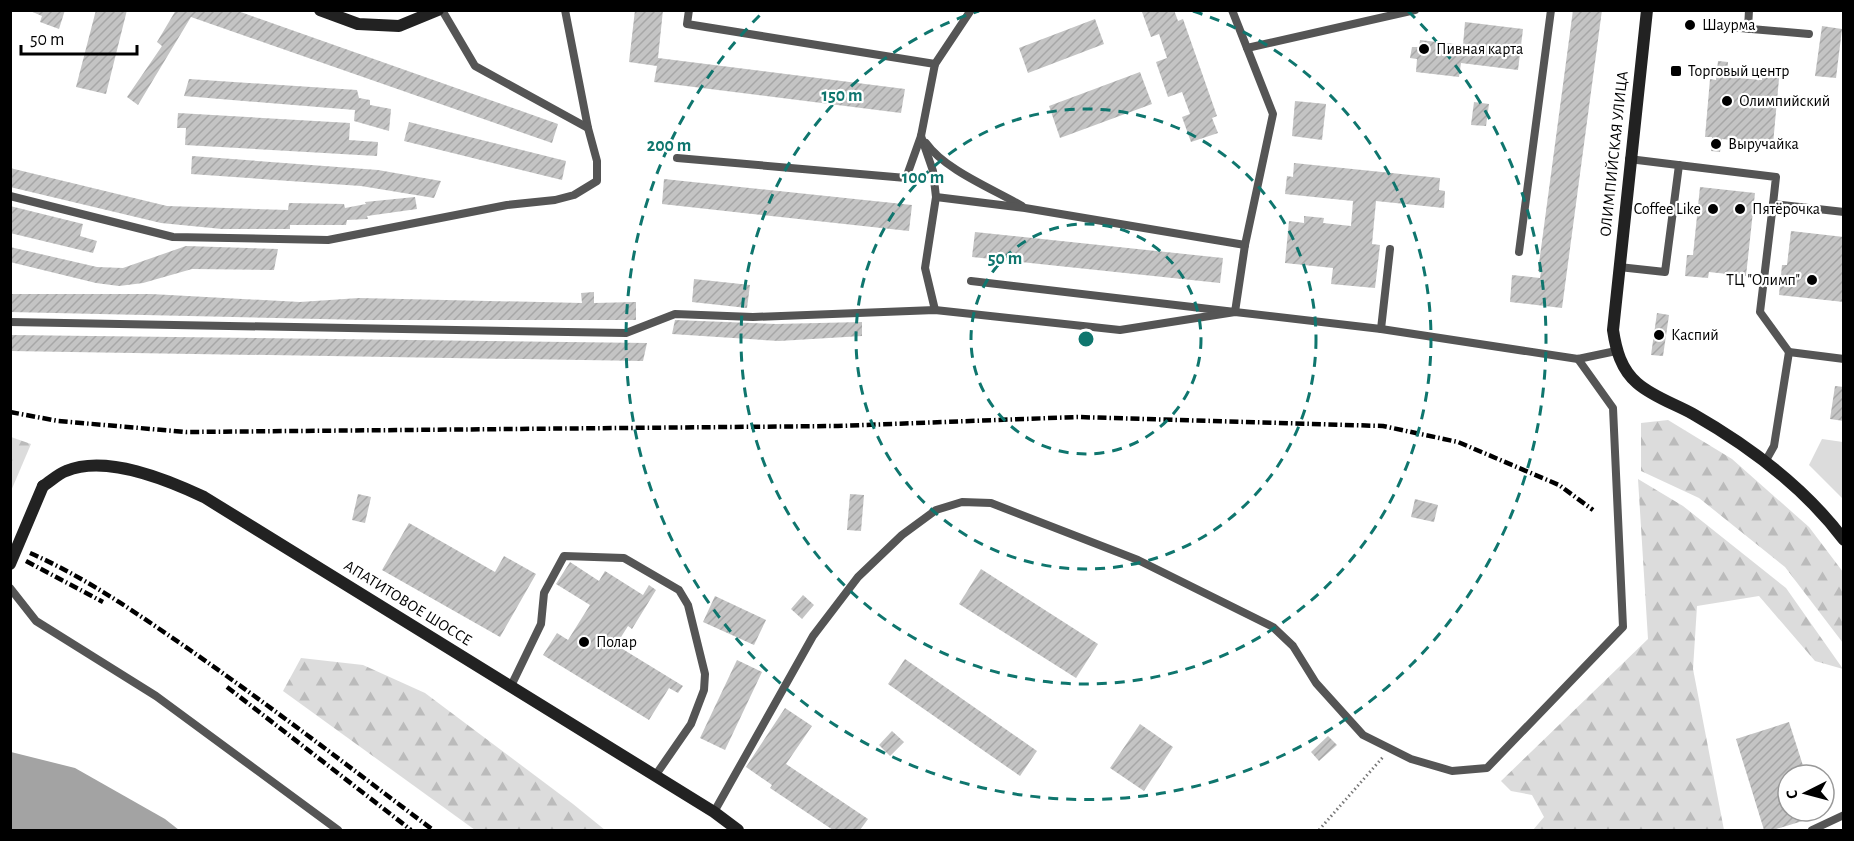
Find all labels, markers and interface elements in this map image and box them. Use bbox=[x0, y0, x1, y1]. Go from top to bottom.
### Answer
place label: Шаурма bbox=[1702, 17, 1756, 34]
scale bar bbox=[21, 18, 136, 56]
marker: Шаурма bbox=[1683, 18, 1697, 32]
text: 50 m bbox=[30, 31, 64, 49]
place label: Пивная карта bbox=[1436, 41, 1523, 57]
marker: Пивная карта bbox=[1417, 42, 1431, 56]
place label: Торговый центр bbox=[1688, 63, 1789, 79]
marker: Торговый центр bbox=[1669, 64, 1683, 78]
street label: ОЛИМПИЙСКАЯ УЛИЦА bbox=[1596, 70, 1631, 238]
text: 150 m bbox=[822, 87, 862, 105]
place label: Олимпийский bbox=[1739, 93, 1830, 109]
marker: Олимпийский bbox=[1720, 94, 1734, 108]
place label: Выручайка bbox=[1728, 136, 1799, 153]
text: 200 m bbox=[647, 137, 691, 155]
marker: Выручайка bbox=[1709, 137, 1723, 151]
text: 100 m bbox=[902, 169, 944, 187]
place label: Coffee Like bbox=[1634, 201, 1701, 217]
place label: Пятёрочка bbox=[1752, 201, 1820, 217]
marker: Coffee Like bbox=[1706, 202, 1720, 216]
marker: Пятёрочка bbox=[1733, 202, 1747, 216]
text: 50 m bbox=[988, 250, 1022, 268]
place label: ТЦ "Олимп" bbox=[1726, 272, 1800, 288]
marker: ТЦ "Олимп" bbox=[1805, 273, 1819, 287]
place label: Каспий bbox=[1671, 327, 1719, 343]
marker: Каспий bbox=[1652, 328, 1666, 342]
centre of rings bbox=[1076, 329, 1096, 349]
street label: АПАТИТОВОЕ ШОССЕ bbox=[341, 557, 475, 649]
place label: Полар bbox=[596, 634, 637, 650]
marker: Полар bbox=[577, 635, 591, 649]
north arrow bbox=[1776, 763, 1836, 823]
text: С bbox=[1784, 789, 1800, 800]

